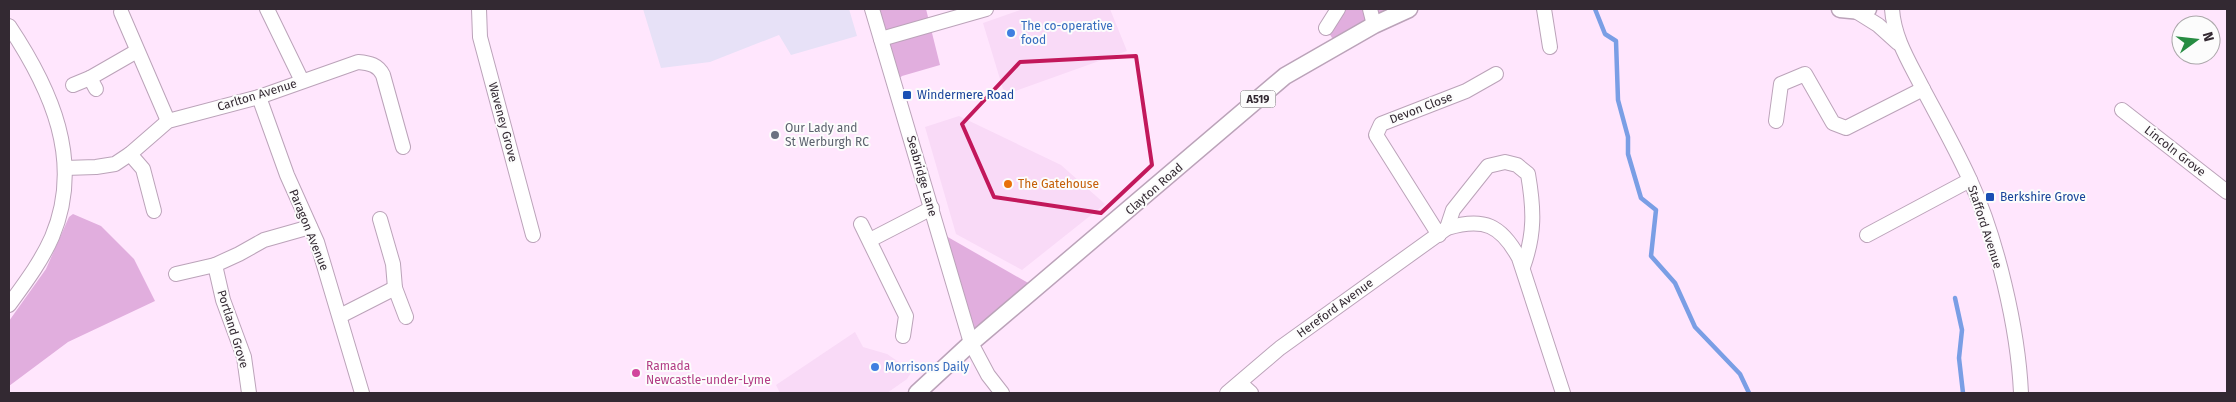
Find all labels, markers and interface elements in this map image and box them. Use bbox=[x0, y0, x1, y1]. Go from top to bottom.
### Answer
north arrow bbox=[2171, 15, 2221, 65]
place label: The co-operative food bbox=[1021, 19, 1113, 47]
marker: The co-operative food bbox=[1005, 27, 1017, 39]
text: N bbox=[2199, 30, 2217, 43]
street label: Carlton Avenue bbox=[216, 76, 298, 114]
street label: Waveney Grove bbox=[486, 81, 520, 163]
place label: Windermere Road bbox=[917, 88, 1014, 102]
marker: Windermere Road bbox=[901, 89, 913, 101]
road number: A519 bbox=[1240, 90, 1276, 108]
street label: Devon Close bbox=[1387, 90, 1455, 126]
place label: Our Lady and St Werburgh RC bbox=[785, 121, 869, 149]
street label: Lincoln Grove bbox=[2142, 123, 2208, 179]
marker: Our Lady and St Werburgh RC bbox=[769, 129, 781, 141]
street label: Seabridge Lane bbox=[904, 134, 940, 218]
street label: Clayton Road bbox=[1122, 160, 1186, 218]
place label: The Gatehouse bbox=[1018, 177, 1099, 191]
marker: The Gatehouse bbox=[1002, 178, 1014, 190]
street label: Stafford Avenue bbox=[1965, 184, 2005, 270]
street label: Paragon Avenue bbox=[286, 187, 332, 273]
place label: Berkshire Grove bbox=[2000, 190, 2086, 204]
marker: Berkshire Grove bbox=[1984, 191, 1996, 203]
street label: Hereford Avenue bbox=[1294, 276, 1376, 340]
street label: Portland Grove bbox=[214, 288, 252, 370]
place label: Ramada Newcastle-under-Lyme bbox=[646, 359, 771, 387]
place label: Morrisons Daily bbox=[885, 360, 969, 374]
marker: Morrisons Daily bbox=[869, 361, 881, 373]
marker: Ramada Newcastle-under-Lyme bbox=[630, 367, 642, 379]

